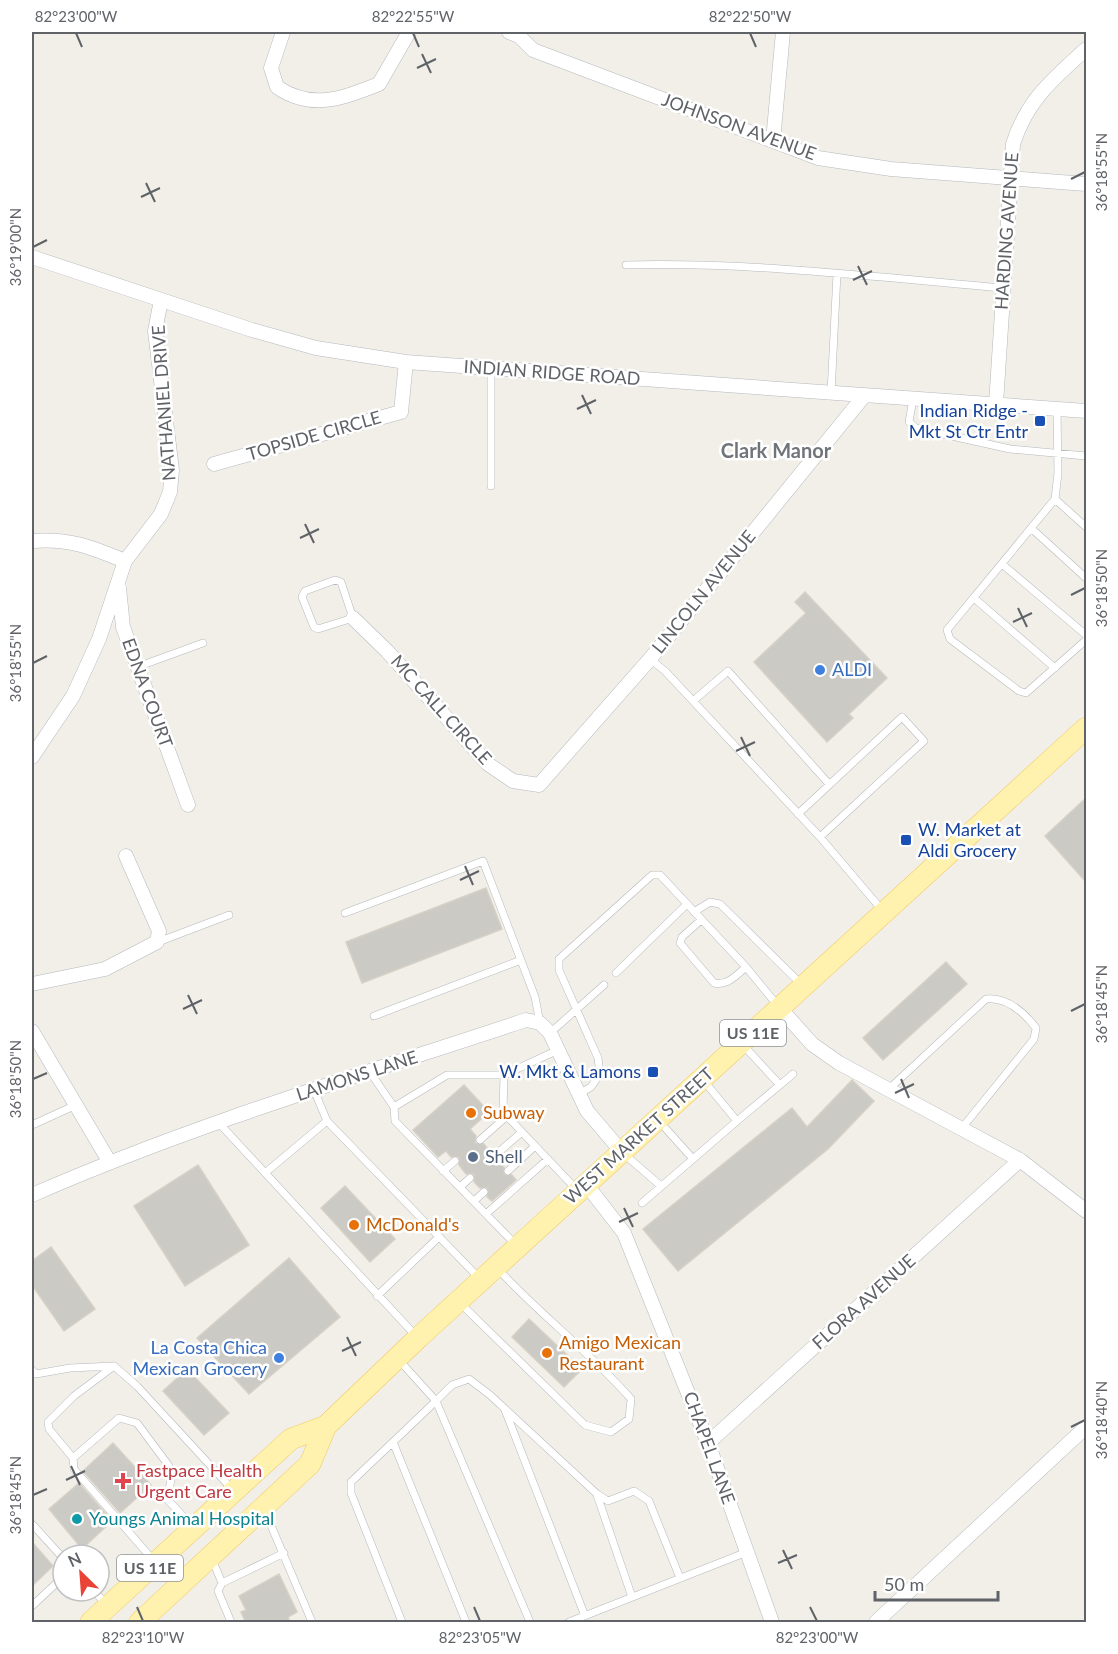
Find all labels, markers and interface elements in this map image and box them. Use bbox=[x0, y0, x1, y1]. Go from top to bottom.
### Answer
text: 82°23'00"W bbox=[35, 7, 118, 25]
text: 82°22'55"W bbox=[372, 7, 455, 25]
text: 82°22'50"W bbox=[709, 7, 792, 25]
street label: JOHNSON AVENUE bbox=[659, 88, 820, 164]
text: 36°18'55"N bbox=[1092, 133, 1110, 211]
street label: HARDING AVENUE bbox=[990, 151, 1022, 311]
text: 36°19'00"N bbox=[6, 208, 24, 286]
street label: NATHANIEL DRIVE bbox=[147, 324, 179, 482]
street label: INDIAN RIDGE ROAD bbox=[463, 355, 641, 389]
place label: Indian Ridge - Mkt St Ctr Entr bbox=[909, 399, 1028, 442]
street label: TOPSIDE CIRCLE bbox=[244, 405, 383, 465]
marker: Indian Ridge - Mkt St Ctr Entr bbox=[1033, 414, 1047, 428]
district label: Clark Manor bbox=[721, 438, 832, 462]
street label: LINCOLN AVENUE bbox=[647, 525, 760, 658]
text: 36°18'50"N bbox=[1092, 549, 1110, 627]
text: 36°18'55"N bbox=[6, 624, 24, 702]
street label: EDNA COURT bbox=[118, 635, 178, 751]
street label: MC CALL CIRCLE bbox=[387, 650, 497, 769]
place label: ALDI bbox=[832, 658, 872, 680]
marker: ALDI bbox=[813, 663, 827, 677]
place label: W. Market at Aldi Grocery bbox=[918, 818, 1021, 861]
marker: W. Market at Aldi Grocery bbox=[899, 833, 913, 847]
text: 36°18'45"N bbox=[1092, 965, 1110, 1043]
road number: US 11E bbox=[720, 1020, 786, 1046]
text: 36°18'50"N bbox=[6, 1040, 24, 1118]
street label: LAMONS LANE bbox=[293, 1045, 420, 1105]
place label: W. Mkt & Lamons bbox=[499, 1060, 641, 1082]
street label: WEST MARKET STREET bbox=[559, 1062, 718, 1208]
marker: W. Mkt & Lamons bbox=[646, 1065, 660, 1079]
place label: Subway bbox=[483, 1101, 545, 1123]
marker: Subway bbox=[464, 1106, 478, 1120]
place label: Shell bbox=[485, 1145, 523, 1167]
marker: Shell bbox=[466, 1150, 480, 1164]
place label: McDonald's bbox=[366, 1213, 460, 1235]
marker: McDonald's bbox=[347, 1218, 361, 1232]
street label: FLORA AVENUE bbox=[807, 1249, 919, 1353]
place label: Amigo Mexican Restaurant bbox=[559, 1331, 681, 1374]
place label: La Costa Chica Mexican Grocery bbox=[133, 1336, 268, 1379]
marker: Amigo Mexican Restaurant bbox=[540, 1346, 554, 1360]
marker: La Costa Chica Mexican Grocery bbox=[272, 1351, 286, 1365]
text: 36°18'40"N bbox=[1092, 1381, 1110, 1459]
street label: CHAPEL LANE bbox=[679, 1388, 740, 1507]
text: 36°18'45"N bbox=[6, 1456, 24, 1534]
place label: Fastpace Health Urgent Care bbox=[136, 1459, 262, 1502]
marker: Fastpace Health Urgent Care bbox=[114, 1472, 132, 1490]
place label: Youngs Animal Hospital bbox=[89, 1507, 274, 1529]
marker: Youngs Animal Hospital bbox=[70, 1512, 84, 1526]
north arrow bbox=[51, 1543, 111, 1603]
text: N bbox=[65, 1548, 84, 1570]
road number: US 11E bbox=[117, 1555, 183, 1581]
scale bar bbox=[875, 1564, 998, 1602]
text: 50 m bbox=[884, 1573, 924, 1595]
text: 82°23'10"W bbox=[102, 1628, 185, 1646]
text: 82°23'05"W bbox=[439, 1628, 522, 1646]
text: 82°23'00"W bbox=[776, 1628, 859, 1646]

